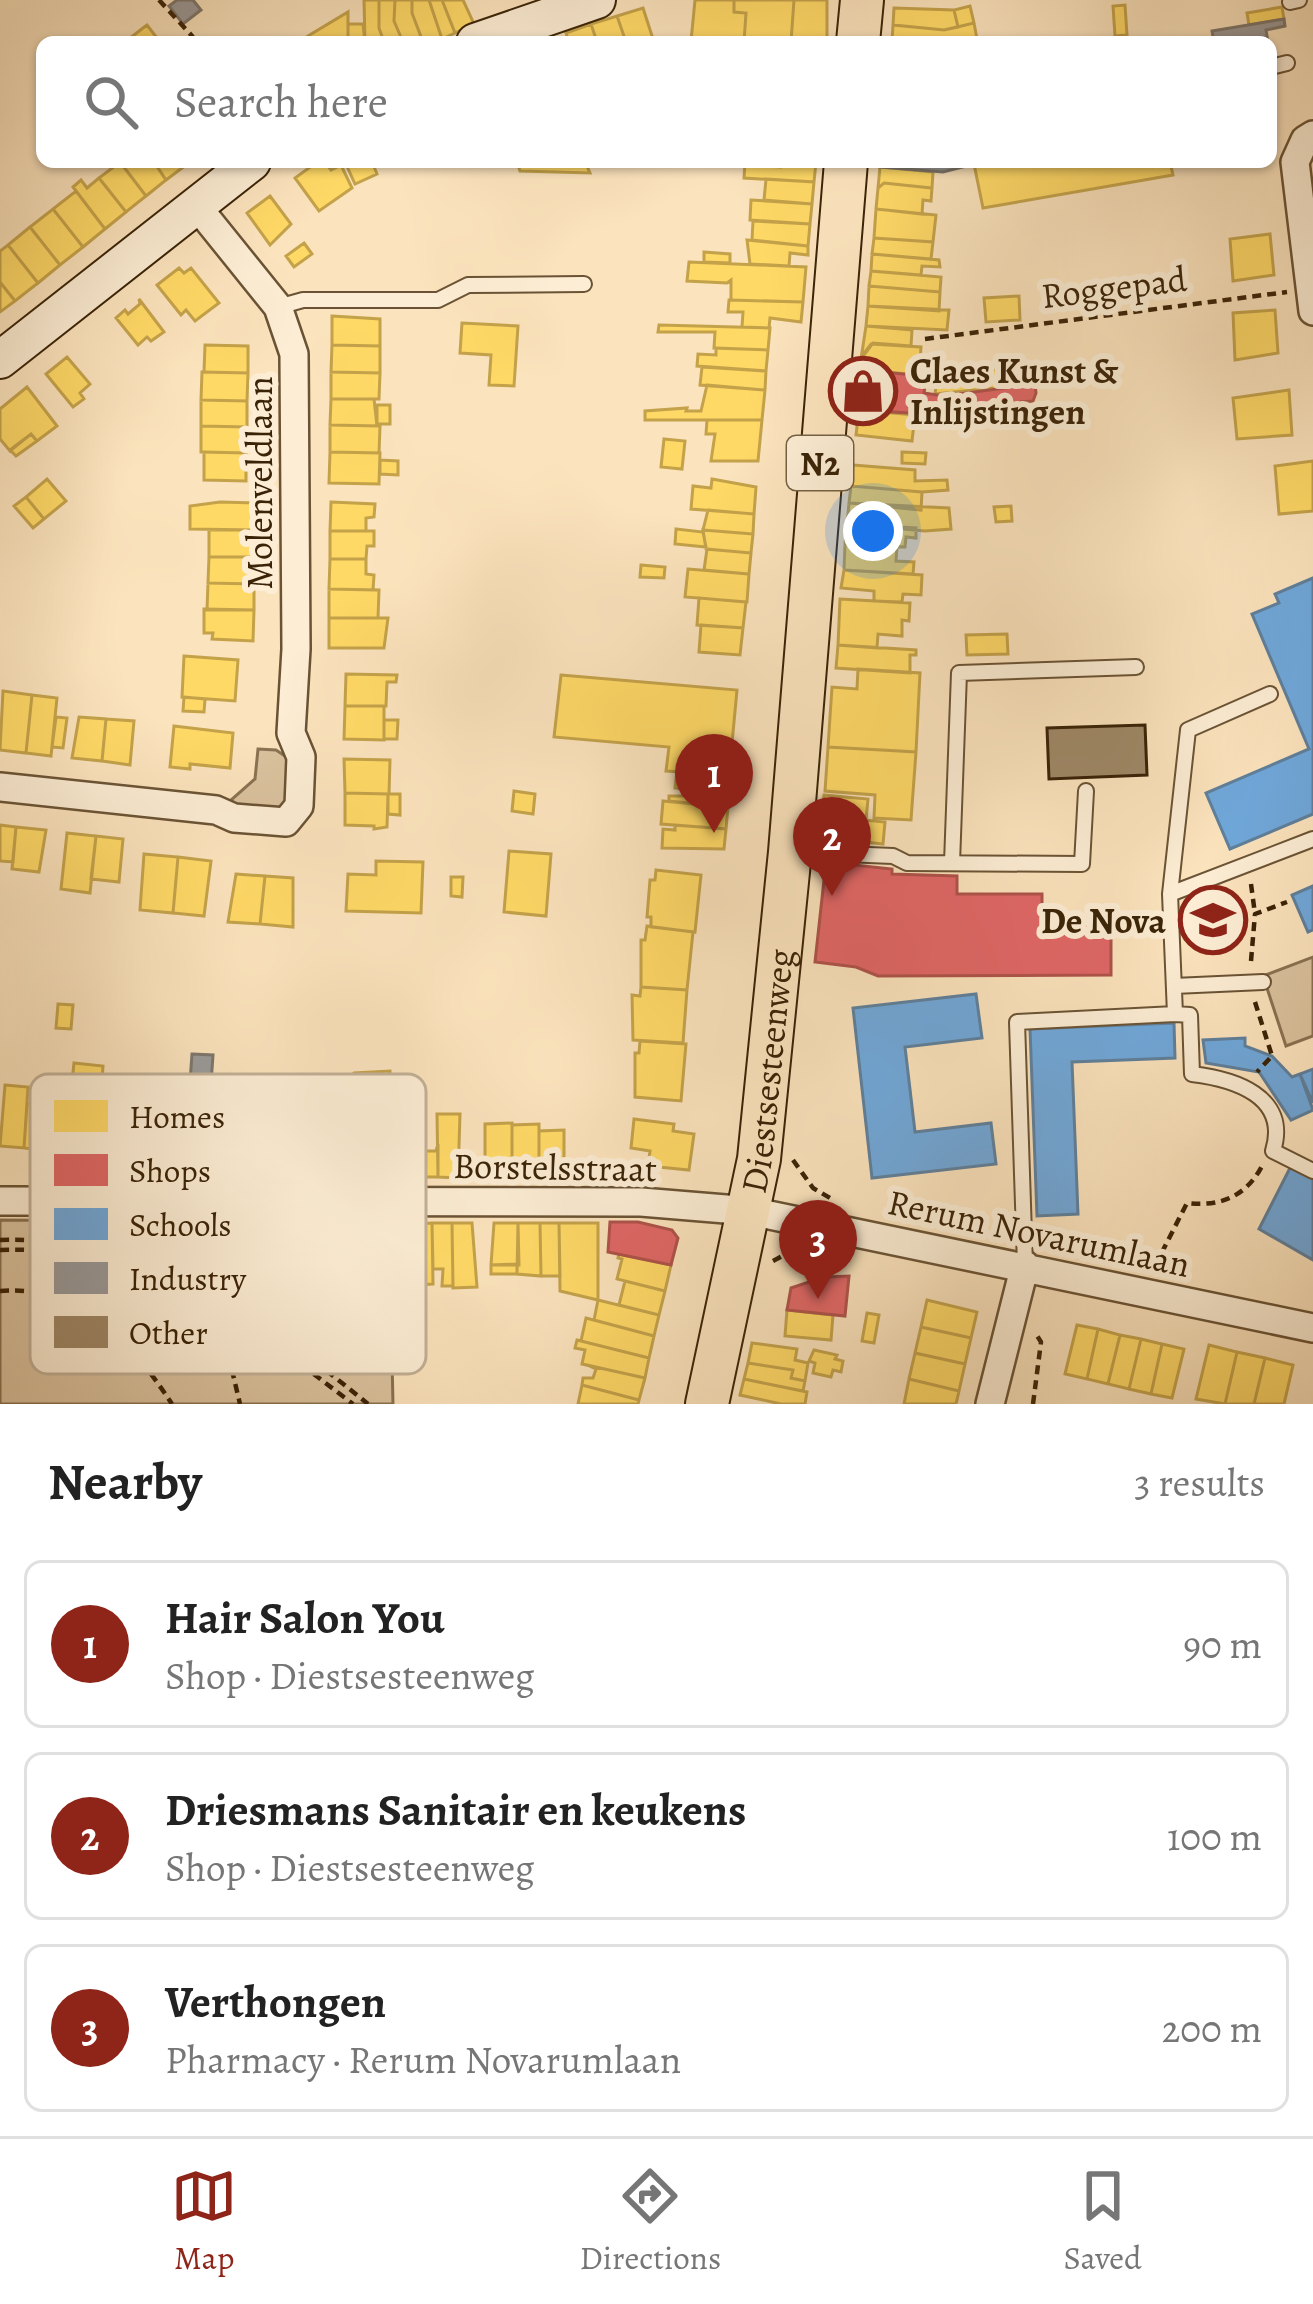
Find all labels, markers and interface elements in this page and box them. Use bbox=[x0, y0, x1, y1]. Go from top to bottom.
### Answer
search box bbox=[36, 36, 1277, 168]
icon: search bbox=[78, 69, 144, 135]
text: Search here bbox=[174, 71, 388, 133]
street label: Roggepad bbox=[1038, 254, 1190, 320]
place label: Claes Kunst & Inlijstingen bbox=[910, 346, 1118, 436]
shop icon: Claes Kunst & Inlijstingen bbox=[828, 356, 898, 426]
street label: Molenveldlaan bbox=[235, 376, 284, 590]
road number: N2 bbox=[787, 436, 853, 490]
your location bbox=[843, 501, 903, 561]
pin: 1 bbox=[675, 734, 753, 833]
pin: 2 bbox=[793, 797, 871, 896]
school or university icon: De Nova bbox=[1178, 885, 1248, 955]
place label: De Nova bbox=[1041, 896, 1167, 945]
street label: Diestsesteenweg bbox=[728, 947, 805, 1197]
legend bbox=[30, 1074, 426, 1374]
text: Homes bbox=[129, 1094, 225, 1139]
street label: Borstelsstraat bbox=[453, 1141, 657, 1193]
text: Shops bbox=[129, 1148, 211, 1193]
street label: Rerum Novarumlaan bbox=[884, 1177, 1194, 1289]
pin: 3 bbox=[779, 1200, 857, 1299]
text: Schools bbox=[129, 1202, 232, 1247]
text: Industry bbox=[129, 1256, 247, 1301]
text: Other bbox=[129, 1310, 208, 1355]
text: Nearby bbox=[48, 1447, 202, 1517]
text: 3 results bbox=[1134, 1456, 1265, 1509]
text: Hair Salon You bbox=[165, 1587, 445, 1649]
text: 1 bbox=[83, 1618, 97, 1671]
text: 90 m bbox=[1183, 1618, 1262, 1671]
text: Shop · Diestsesteenweg bbox=[165, 1649, 535, 1702]
text: Driesmans Sanitair en keukens bbox=[165, 1779, 746, 1841]
text: 2 bbox=[81, 1810, 99, 1863]
text: 100 m bbox=[1167, 1810, 1262, 1863]
text: Shop · Diestsesteenweg bbox=[165, 1841, 535, 1894]
text: Verthongen bbox=[165, 1971, 386, 2033]
text: 3 bbox=[82, 2002, 98, 2055]
text: 200 m bbox=[1162, 2002, 1262, 2055]
text: Pharmacy · Rerum Novarumlaan bbox=[165, 2033, 681, 2086]
tab: Map bbox=[171, 2163, 237, 2280]
tab: Directions bbox=[580, 2163, 721, 2280]
tab: Saved bbox=[1064, 2163, 1142, 2280]

